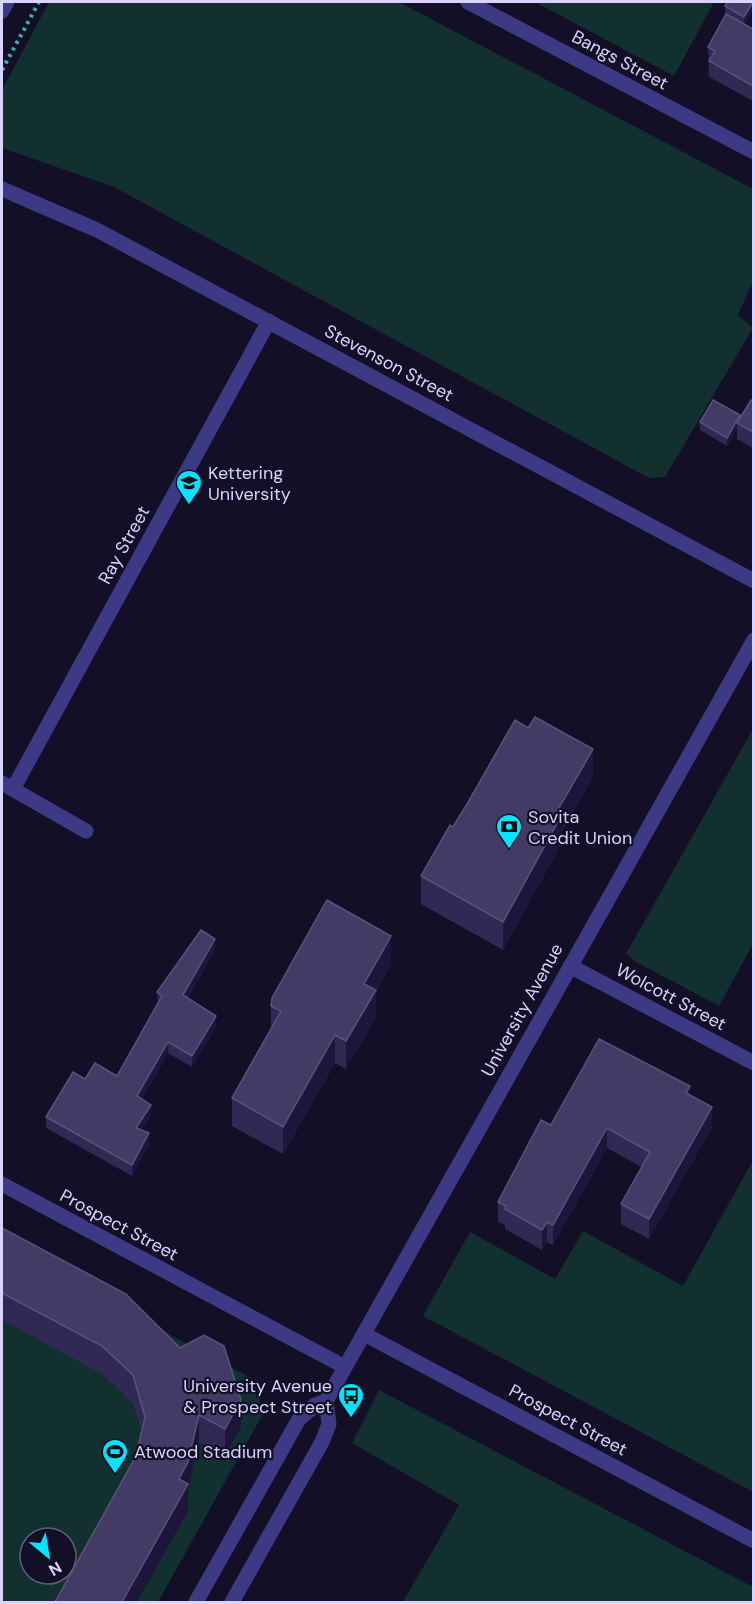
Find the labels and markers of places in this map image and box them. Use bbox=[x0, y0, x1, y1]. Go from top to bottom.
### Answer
place label: Kettering University bbox=[208, 461, 291, 506]
school or university icon: Kettering University bbox=[174, 468, 204, 506]
place label: Sovita Credit Union bbox=[528, 805, 632, 850]
bank icon: Sovita Credit Union bbox=[494, 812, 524, 850]
place label: University Avenue & Prospect Street bbox=[183, 1374, 332, 1419]
bus stop icon: University Avenue & Prospect Street bbox=[336, 1381, 366, 1419]
sports icon: Atwood Stadium bbox=[100, 1437, 130, 1475]
place label: Atwood Stadium bbox=[134, 1440, 272, 1464]

